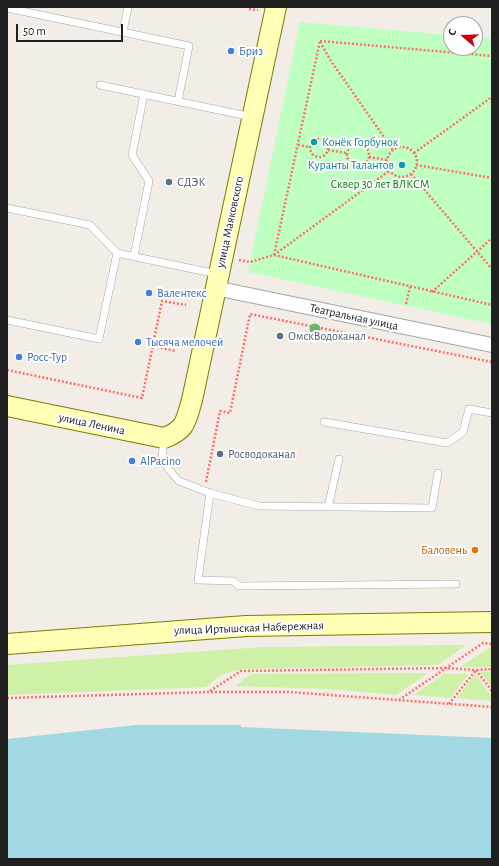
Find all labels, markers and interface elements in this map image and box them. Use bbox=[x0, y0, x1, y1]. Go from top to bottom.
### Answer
scale bar bbox=[18, 16, 125, 42]
north arrow bbox=[443, 16, 483, 56]
text: 50 m bbox=[23, 25, 46, 37]
text: С bbox=[446, 28, 458, 37]
place label: Бриз bbox=[239, 44, 263, 58]
marker: Бриз bbox=[226, 46, 236, 56]
place label: Конёк Горбунок bbox=[322, 135, 398, 149]
marker: Конёк Горбунок bbox=[309, 137, 319, 147]
place label: Куранты Талантов bbox=[308, 158, 394, 172]
marker: Куранты Талантов bbox=[397, 160, 407, 170]
place label: СДЭК bbox=[177, 175, 205, 189]
street label: улица Маяковского bbox=[213, 175, 247, 269]
marker: СДЭК bbox=[164, 177, 174, 187]
park label: Сквер 30 лет ВЛКСМ bbox=[330, 177, 430, 191]
place label: Валентекс bbox=[157, 286, 207, 300]
marker: Валентекс bbox=[144, 288, 154, 298]
street label: Театральная улица bbox=[308, 301, 400, 333]
place label: ОмскВодоканал bbox=[288, 329, 366, 343]
marker: ОмскВодоканал bbox=[275, 331, 285, 341]
place label: Тысяча мелочей bbox=[146, 335, 223, 349]
marker: Тысяча мелочей bbox=[133, 337, 143, 347]
place label: Росс-Тур bbox=[27, 350, 67, 364]
marker: Росс-Тур bbox=[14, 352, 24, 362]
street label: улица Ленина bbox=[58, 410, 126, 438]
place label: Росводоканал bbox=[228, 447, 296, 461]
marker: Росводоканал bbox=[215, 449, 225, 459]
place label: AlPacino bbox=[140, 454, 181, 468]
marker: AlPacino bbox=[127, 456, 137, 466]
place label: Баловень bbox=[421, 543, 467, 557]
marker: Баловень bbox=[470, 545, 480, 555]
street label: улица Иртышская Набережная bbox=[174, 618, 324, 638]

